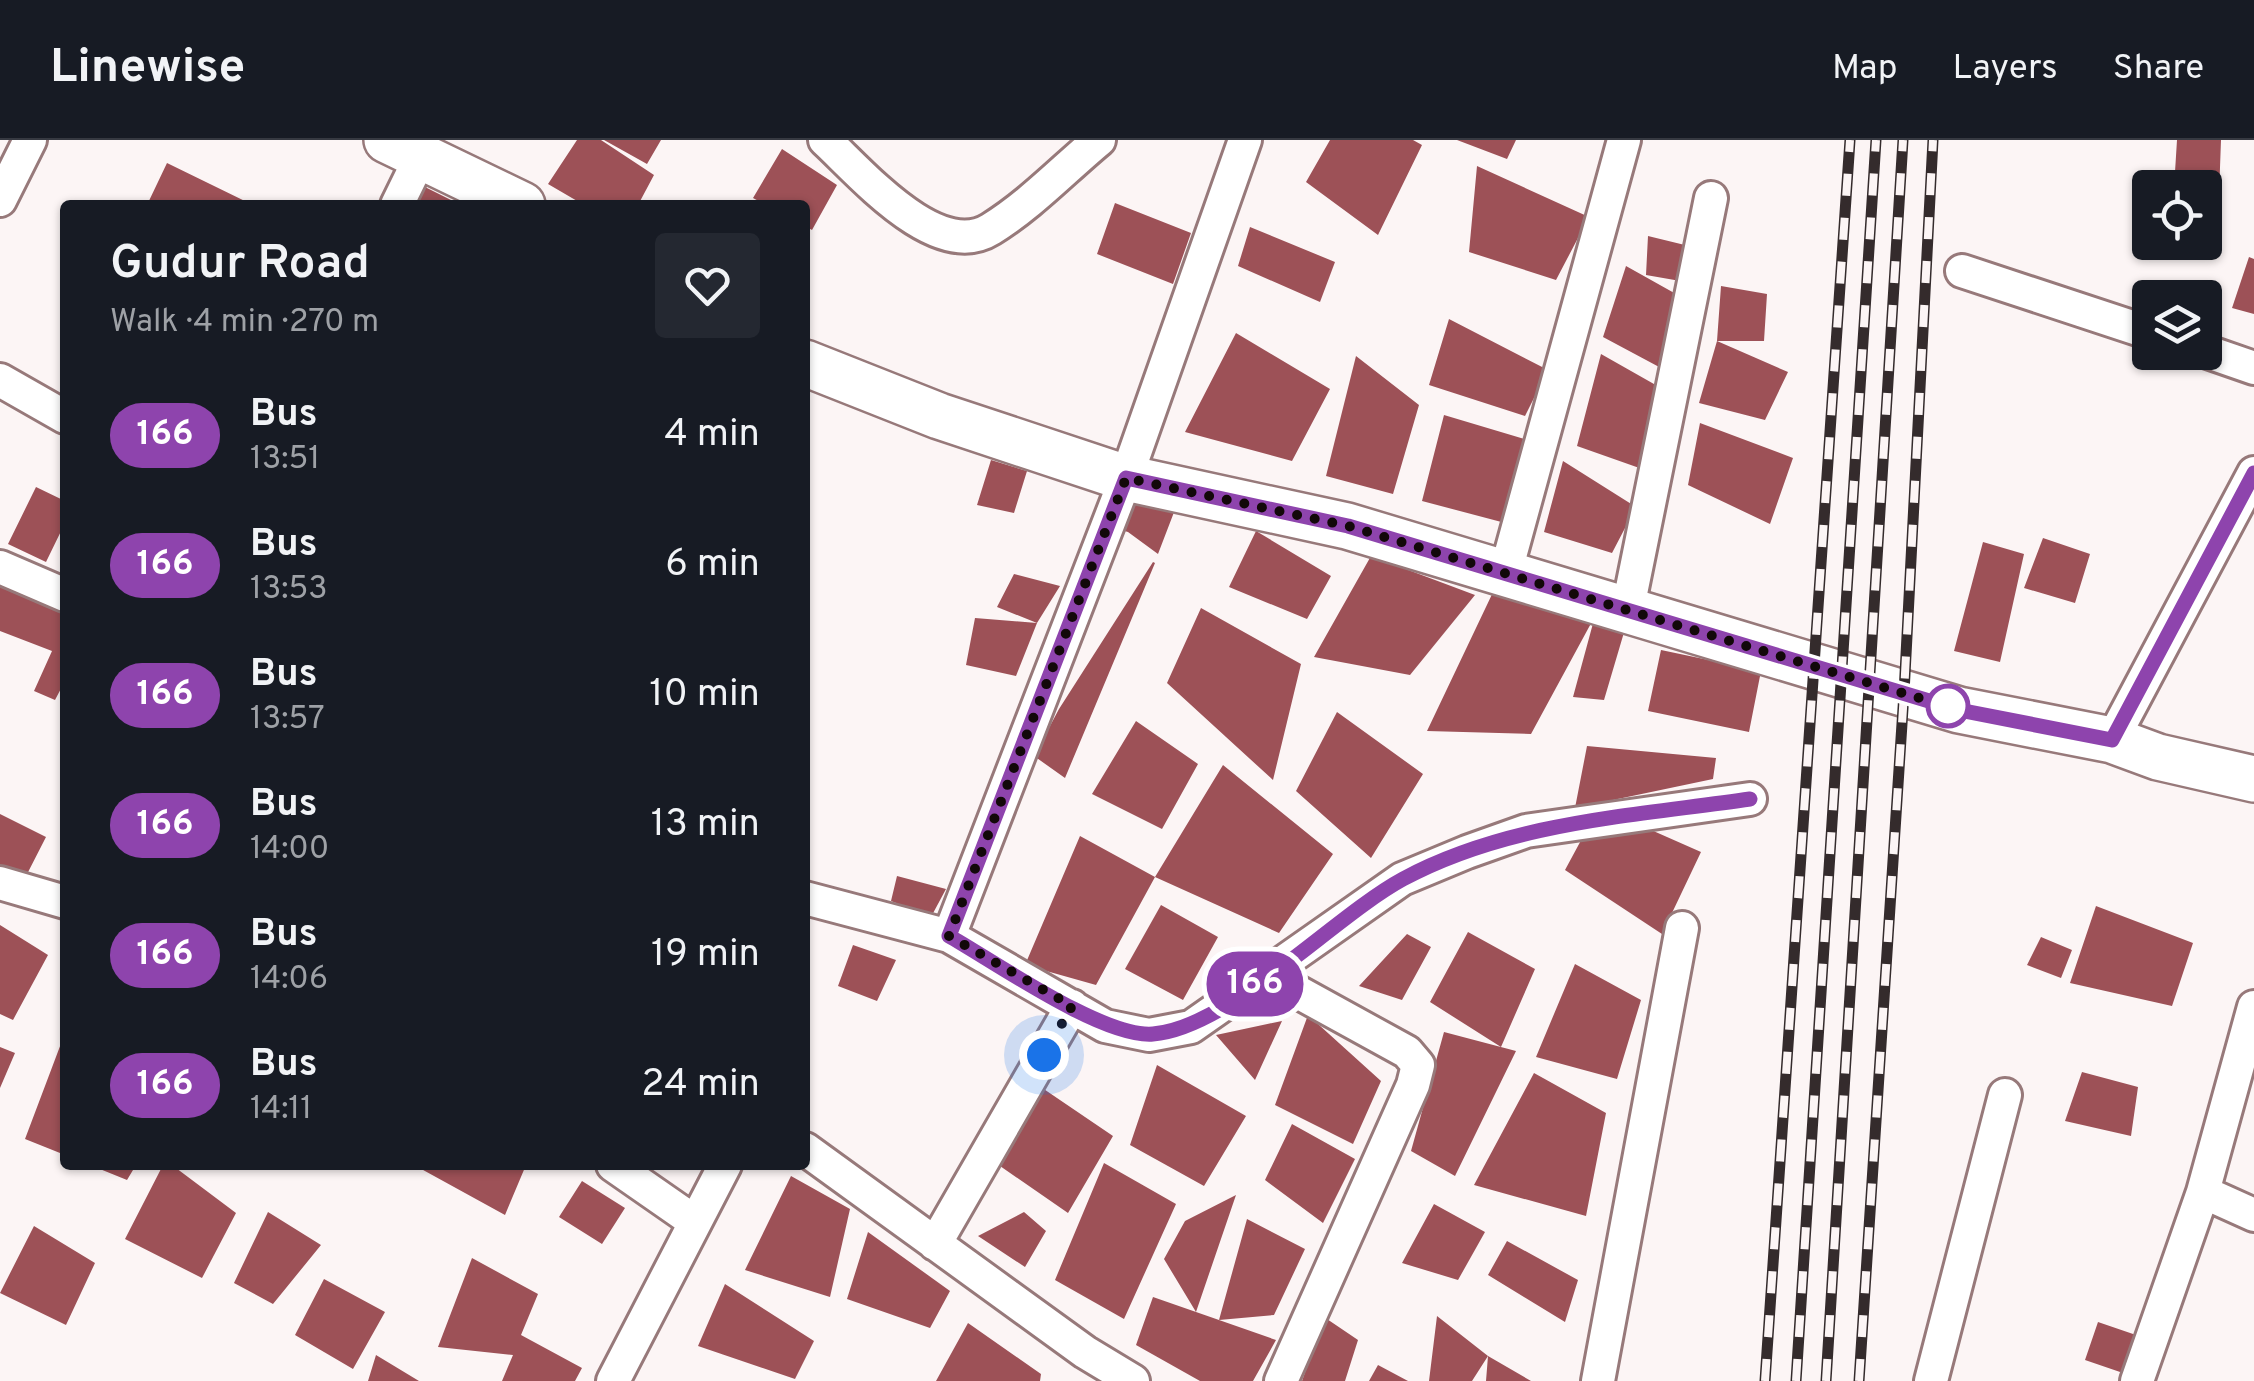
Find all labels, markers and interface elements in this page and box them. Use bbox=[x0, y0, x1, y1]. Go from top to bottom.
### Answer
text: Linewise bbox=[50, 39, 245, 99]
text: Map bbox=[1832, 47, 1898, 91]
text: Layers bbox=[1953, 47, 2058, 91]
text: Share bbox=[2113, 47, 2204, 91]
map controls bbox=[2132, 170, 2222, 370]
button: locate bbox=[2132, 170, 2222, 260]
button: heart bbox=[655, 233, 760, 338]
text: Gudur Road bbox=[110, 235, 370, 295]
button: layers bbox=[2132, 280, 2222, 370]
text: Walk · 4 min · 270 m bbox=[110, 303, 379, 343]
text: Bus bbox=[250, 391, 317, 440]
text: 4 min bbox=[664, 411, 760, 460]
text: 166 bbox=[136, 413, 194, 457]
text: 13:51 bbox=[250, 440, 320, 480]
text: Bus bbox=[250, 521, 317, 570]
text: 6 min bbox=[665, 541, 760, 590]
text: 166 bbox=[136, 543, 194, 587]
text: 13:53 bbox=[250, 570, 328, 610]
text: Bus bbox=[250, 651, 317, 700]
text: 10 min bbox=[649, 671, 760, 720]
text: 166 bbox=[136, 673, 194, 717]
unlabelled marker bbox=[1927, 685, 1969, 727]
text: 13:57 bbox=[250, 700, 325, 740]
text: Bus bbox=[250, 781, 317, 830]
text: 13 min bbox=[651, 801, 760, 850]
text: 166 bbox=[136, 803, 194, 847]
text: 14:00 bbox=[250, 830, 329, 870]
text: Bus bbox=[250, 911, 317, 960]
text: 19 min bbox=[651, 931, 760, 980]
text: 166 bbox=[136, 933, 194, 977]
line badge: 166 bbox=[1198, 952, 1312, 1016]
text: 14:06 bbox=[250, 960, 328, 1000]
text: 166 bbox=[1226, 962, 1284, 1006]
your location bbox=[1019, 1030, 1069, 1080]
text: Bus bbox=[250, 1041, 317, 1090]
text: 24 min bbox=[641, 1061, 760, 1110]
text: 166 bbox=[136, 1063, 194, 1107]
text: 14:11 bbox=[250, 1090, 312, 1130]

